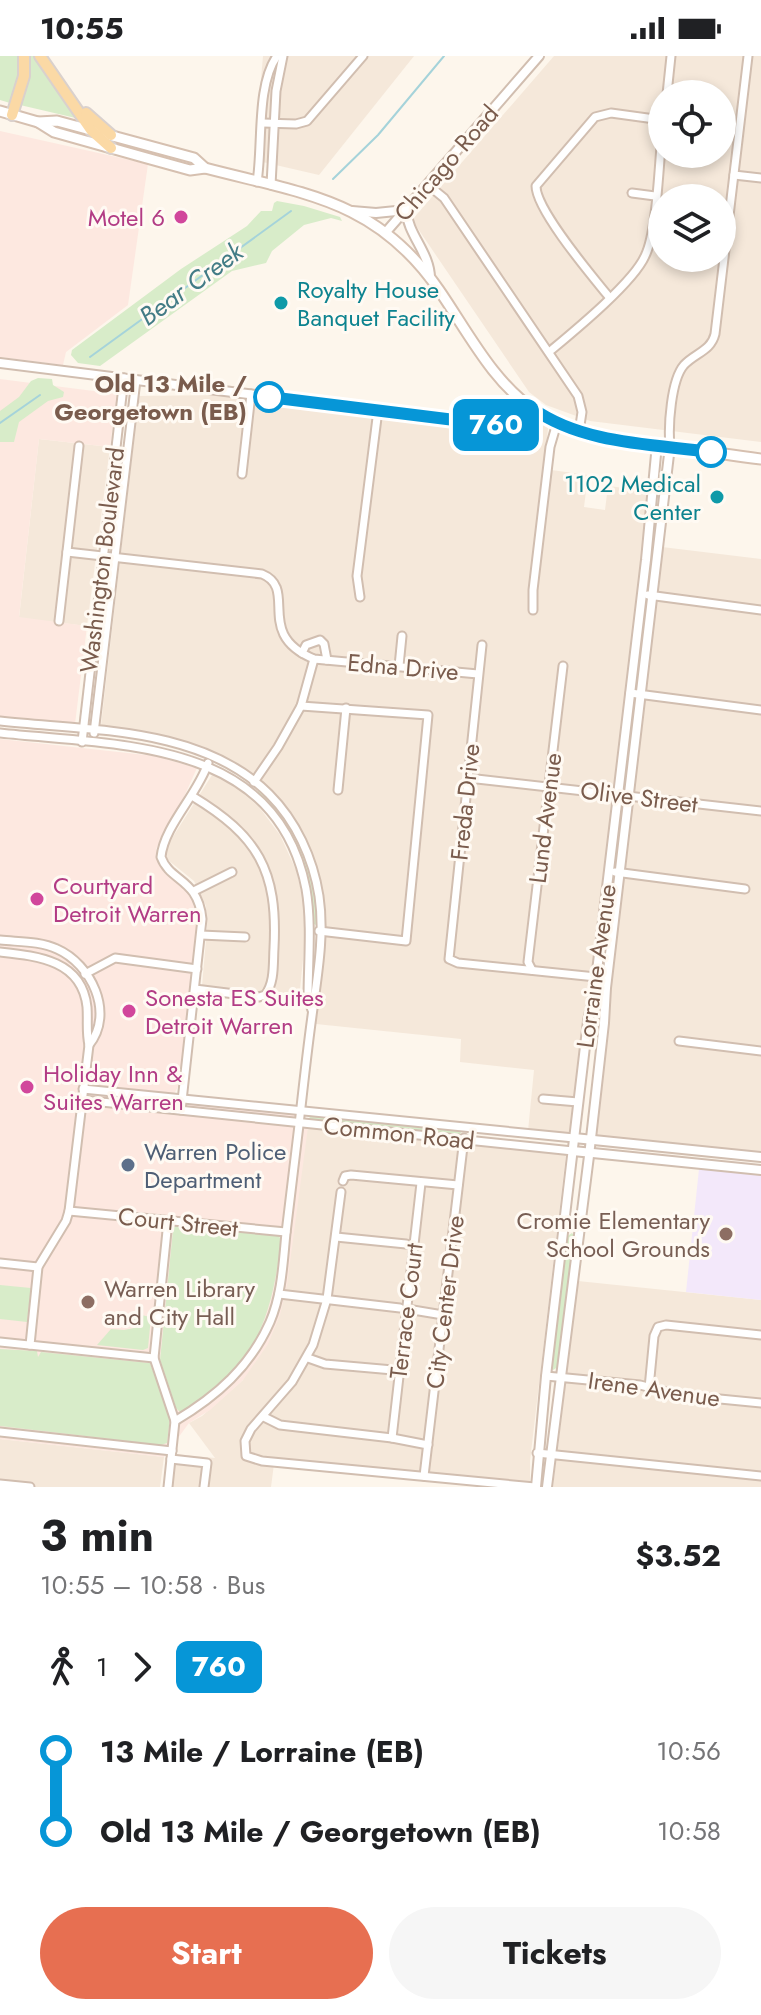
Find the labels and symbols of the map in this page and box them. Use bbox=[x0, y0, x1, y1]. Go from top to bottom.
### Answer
street label: Chicago Road bbox=[386, 97, 506, 229]
place label: Motel 6 bbox=[88, 200, 165, 235]
marker: Motel 6 bbox=[172, 208, 190, 226]
water label: Bear Creek bbox=[131, 232, 252, 335]
place label: Royalty House Banquet Facility bbox=[297, 272, 455, 335]
marker: Royalty House Banquet Facility bbox=[272, 294, 290, 312]
place label: Old 13 Mile / Georgetown (EB) bbox=[54, 366, 247, 429]
marker: Old 13 Mile / Georgetown (EB) bbox=[254, 382, 284, 412]
line badge: 760 bbox=[450, 399, 542, 451]
unlabelled marker bbox=[696, 437, 726, 467]
street label: Washington Boulevard bbox=[71, 445, 133, 675]
place label: 1102 Medical Center bbox=[564, 466, 702, 529]
marker: 1102 Medical Center bbox=[708, 488, 726, 506]
street label: Edna Drive bbox=[346, 645, 460, 689]
street label: Freda Drive bbox=[441, 742, 489, 862]
street label: Lund Avenue bbox=[520, 751, 570, 885]
street label: Olive Street bbox=[578, 772, 700, 822]
place label: Courtyard Detroit Warren bbox=[53, 868, 202, 931]
street label: Lorraine Avenue bbox=[567, 882, 625, 1050]
marker: Courtyard Detroit Warren bbox=[28, 890, 46, 908]
place label: Sonesta ES Suites Detroit Warren bbox=[145, 980, 324, 1043]
marker: Sonesta ES Suites Detroit Warren bbox=[120, 1002, 138, 1020]
place label: Holiday Inn & Suites Warren bbox=[43, 1056, 184, 1119]
marker: Holiday Inn & Suites Warren bbox=[18, 1078, 36, 1096]
street label: Common Road bbox=[322, 1108, 476, 1158]
place label: Warren Police Department bbox=[144, 1134, 286, 1197]
marker: Warren Police Department bbox=[119, 1156, 137, 1174]
street label: Court Street bbox=[116, 1198, 240, 1246]
place label: Cromie Elementary School Grounds bbox=[516, 1203, 710, 1266]
street label: City Center Drive bbox=[417, 1213, 473, 1391]
marker: Cromie Elementary School Grounds bbox=[717, 1225, 735, 1243]
street label: Terrace Court bbox=[380, 1241, 432, 1381]
place label: Warren Library and City Hall bbox=[104, 1271, 256, 1334]
marker: Warren Library and City Hall bbox=[79, 1293, 97, 1311]
street label: Irene Avenue bbox=[586, 1362, 722, 1416]

